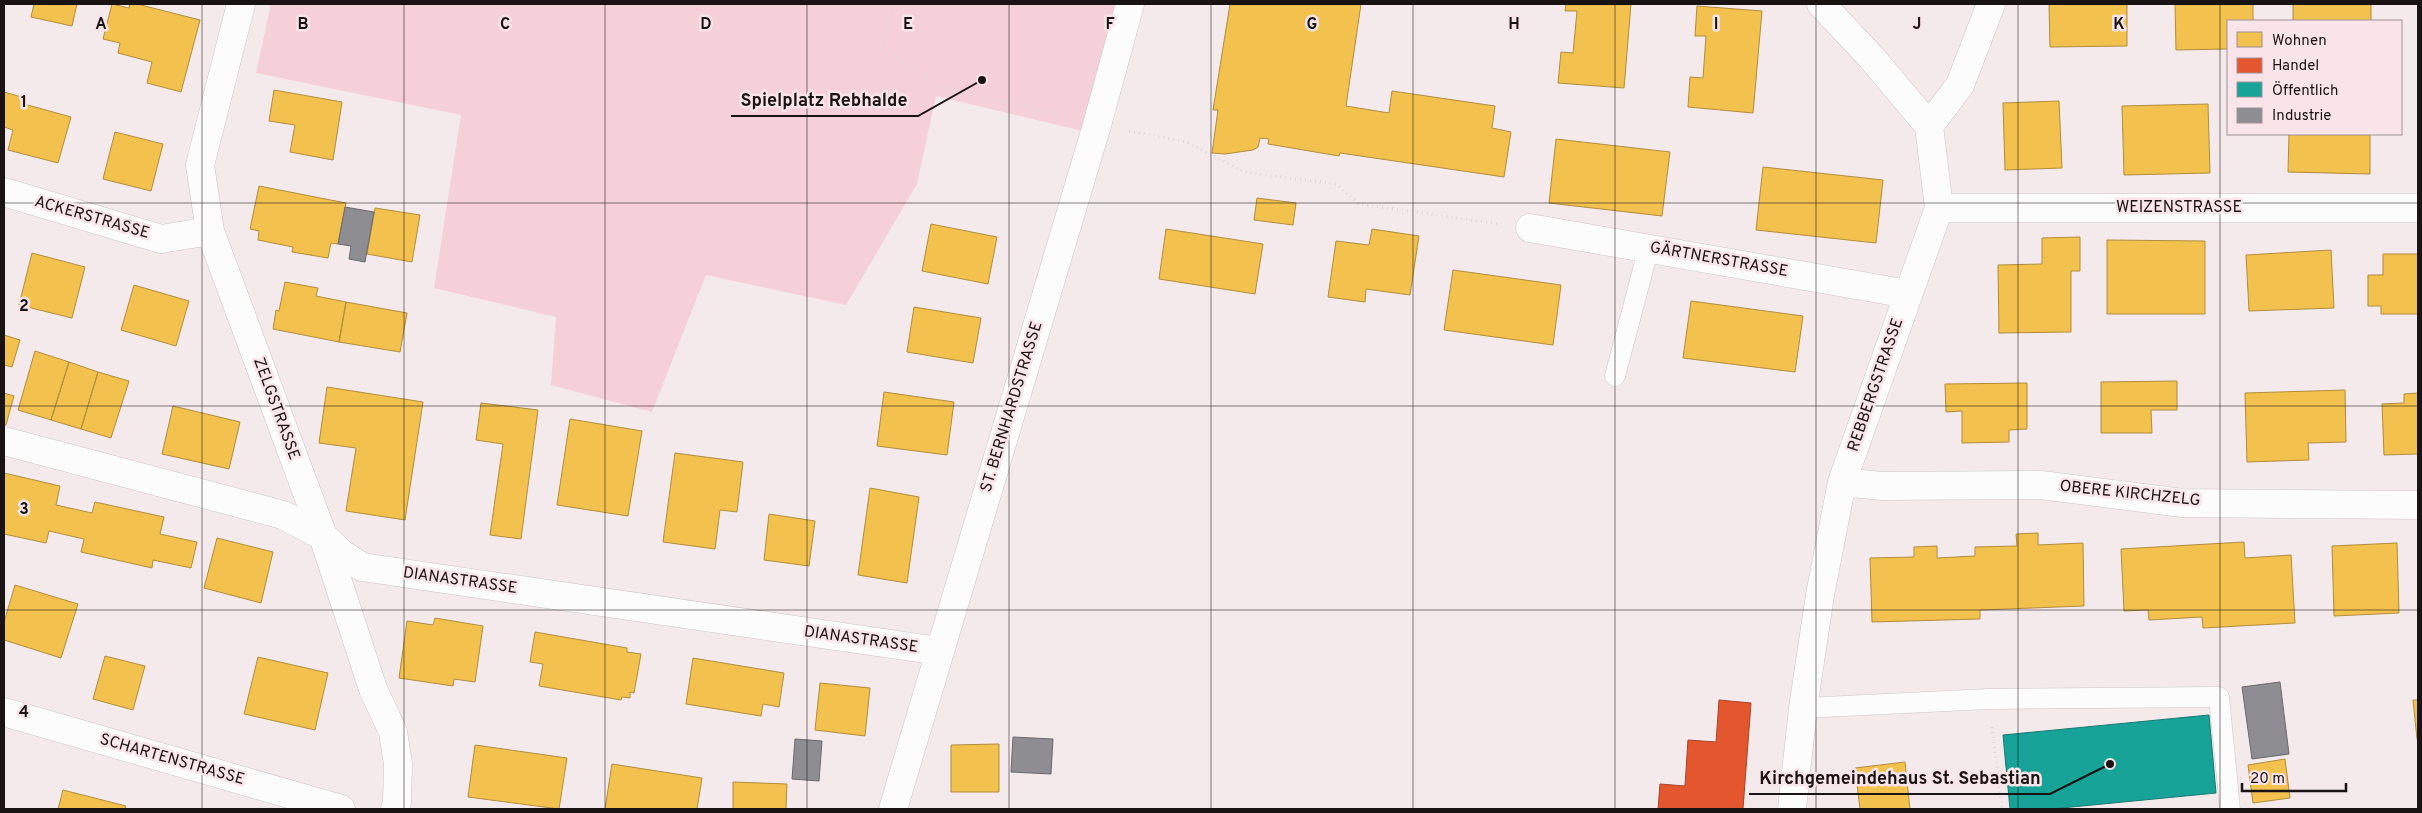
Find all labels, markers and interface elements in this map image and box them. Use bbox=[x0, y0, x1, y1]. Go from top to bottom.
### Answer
text: A bbox=[95, 15, 107, 35]
text: B bbox=[297, 15, 309, 35]
text: C bbox=[500, 15, 510, 35]
text: D bbox=[700, 15, 712, 35]
text: E bbox=[903, 15, 913, 35]
text: F bbox=[1105, 15, 1115, 35]
text: G bbox=[1307, 15, 1317, 35]
text: H bbox=[1508, 15, 1520, 35]
text: I bbox=[1714, 15, 1718, 35]
text: J bbox=[1913, 15, 1921, 35]
text: K bbox=[2113, 15, 2125, 35]
legend bbox=[2227, 20, 2402, 135]
text: Wohnen bbox=[2272, 32, 2327, 51]
text: Handel bbox=[2272, 57, 2319, 76]
text: Öffentlich bbox=[2272, 81, 2339, 101]
callout: Spielplatz Rebhalde bbox=[731, 83, 918, 116]
text: Spielplatz Rebhalde bbox=[740, 90, 908, 113]
text: 1 bbox=[21, 93, 27, 113]
text: Industrie bbox=[2272, 107, 2331, 126]
street label: ACKERSTRASSE bbox=[32, 192, 152, 244]
street label: WEIZENSTRASSE bbox=[2116, 198, 2242, 218]
street label: GÄRTNERSTRASSE bbox=[1648, 237, 1790, 282]
text: 2 bbox=[19, 297, 29, 317]
street label: REBBERGSTRASSE bbox=[1844, 316, 1908, 454]
street label: ST. BERNHARDSTRASSE bbox=[977, 319, 1047, 495]
street label: ZELGSTRASSE bbox=[248, 355, 304, 463]
street label: OBERE KIRCHZELG bbox=[2059, 477, 2201, 511]
text: 3 bbox=[19, 500, 29, 520]
street label: DIANASTRASSE bbox=[402, 563, 518, 599]
street label: DIANASTRASSE bbox=[803, 622, 919, 658]
text: 4 bbox=[19, 703, 29, 723]
street label: SCHARTENSTRASSE bbox=[97, 730, 247, 790]
scale bar bbox=[2242, 760, 2346, 792]
callout: Kirchgemeindehaus St. Sebastian bbox=[1749, 761, 2050, 794]
text: Kirchgemeindehaus St. Sebastian bbox=[1759, 768, 2041, 791]
text: 20 m bbox=[2250, 770, 2285, 789]

